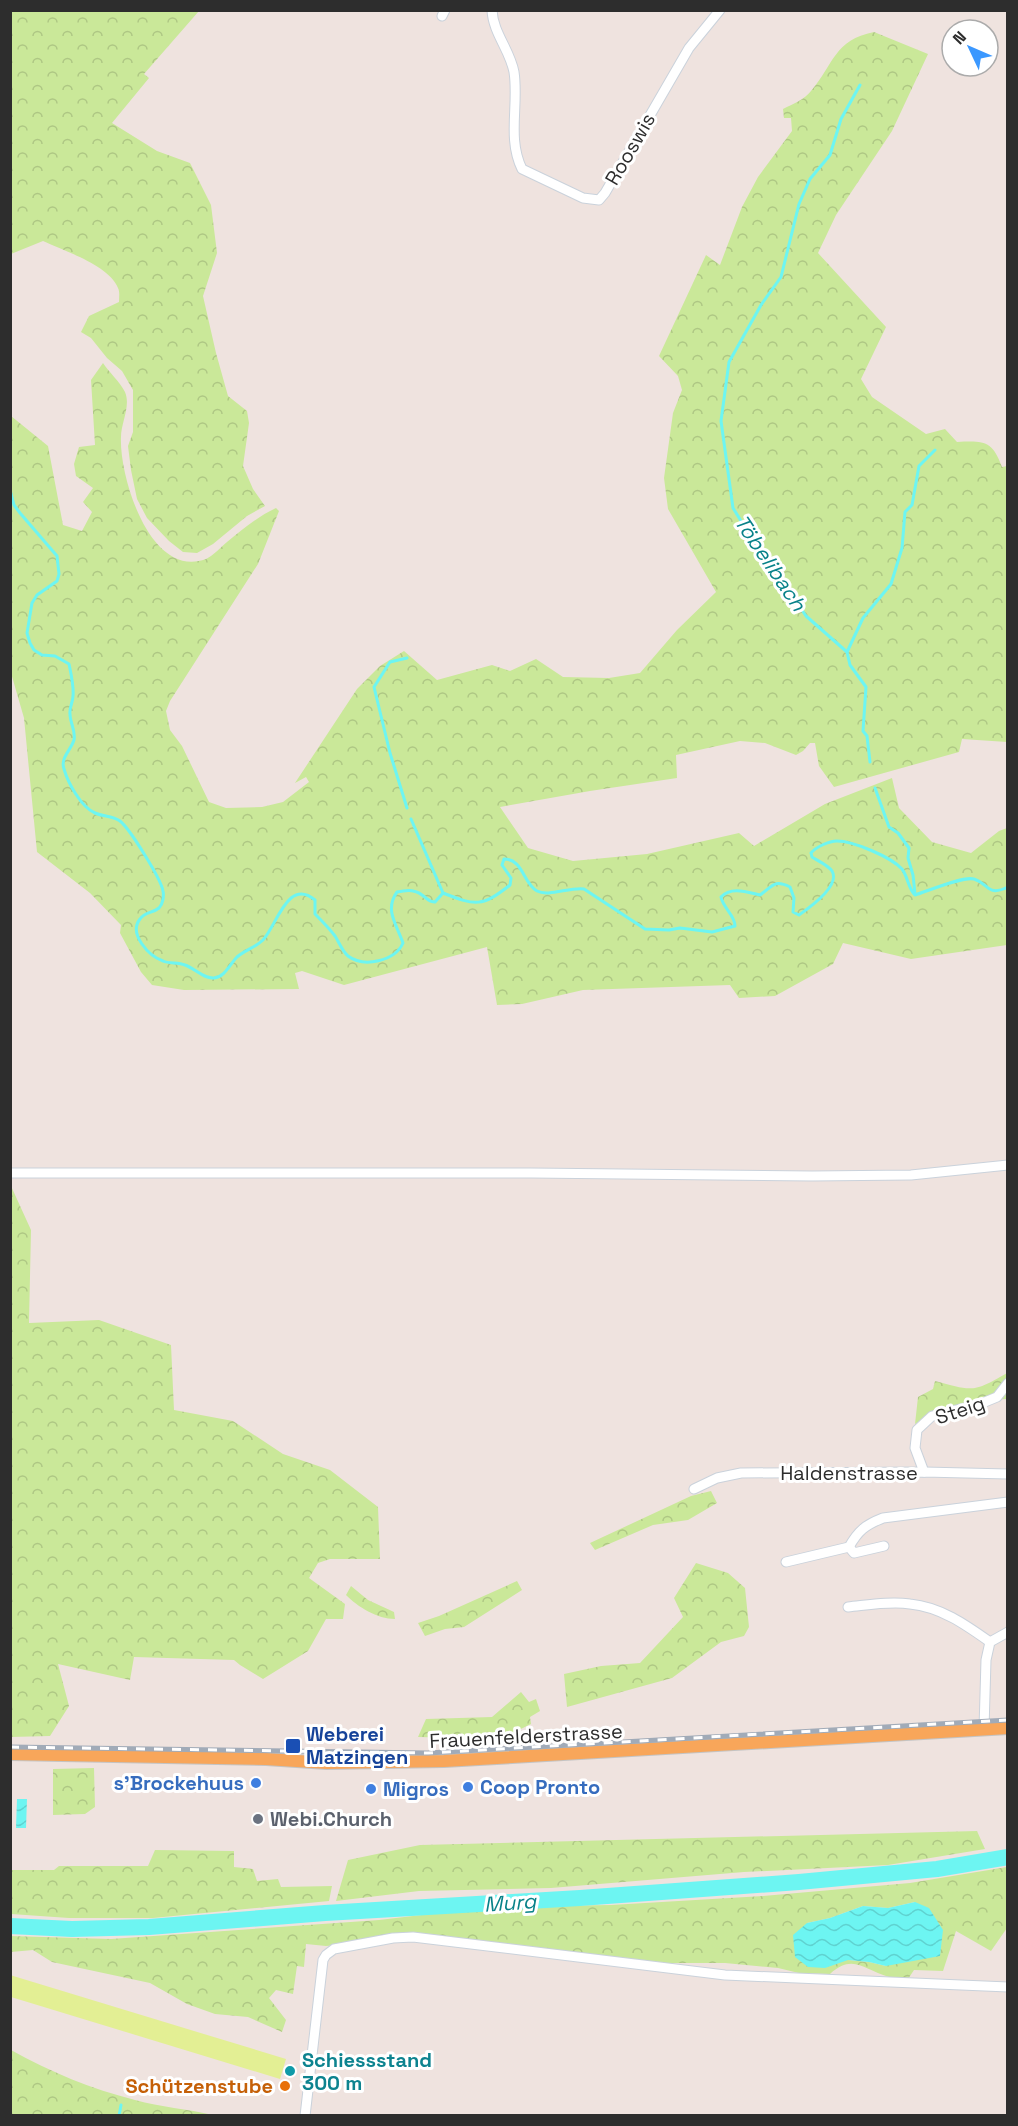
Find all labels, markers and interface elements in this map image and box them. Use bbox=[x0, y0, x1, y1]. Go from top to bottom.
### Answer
north arrow bbox=[940, 18, 1000, 78]
text: N bbox=[948, 27, 971, 49]
street label: Rooswis bbox=[599, 108, 661, 190]
water label: Töbelibach bbox=[728, 509, 813, 617]
street label: Steig bbox=[932, 1390, 988, 1430]
street label: Haldenstrasse bbox=[780, 1460, 918, 1486]
street label: Frauenfelderstrasse bbox=[429, 1718, 623, 1754]
place label: Weberei Matzingen bbox=[306, 1721, 408, 1770]
marker: Weberei Matzingen bbox=[284, 1737, 302, 1755]
place label: s'Brockehuus bbox=[114, 1770, 244, 1796]
place label: Coop Pronto bbox=[480, 1774, 600, 1800]
marker: s'Brockehuus bbox=[249, 1776, 263, 1790]
place label: Migros bbox=[383, 1776, 449, 1802]
marker: Coop Pronto bbox=[461, 1780, 475, 1794]
marker: Migros bbox=[364, 1782, 378, 1796]
place label: Webi.Church bbox=[270, 1806, 392, 1832]
marker: Webi.Church bbox=[251, 1812, 265, 1826]
water label: Murg bbox=[483, 1887, 538, 1918]
place label: Schiessstand 300 m bbox=[302, 2047, 432, 2096]
marker: Schiessstand 300 m bbox=[283, 2064, 297, 2078]
place label: Schützenstube bbox=[125, 2073, 273, 2099]
marker: Schützenstube bbox=[278, 2079, 292, 2093]

